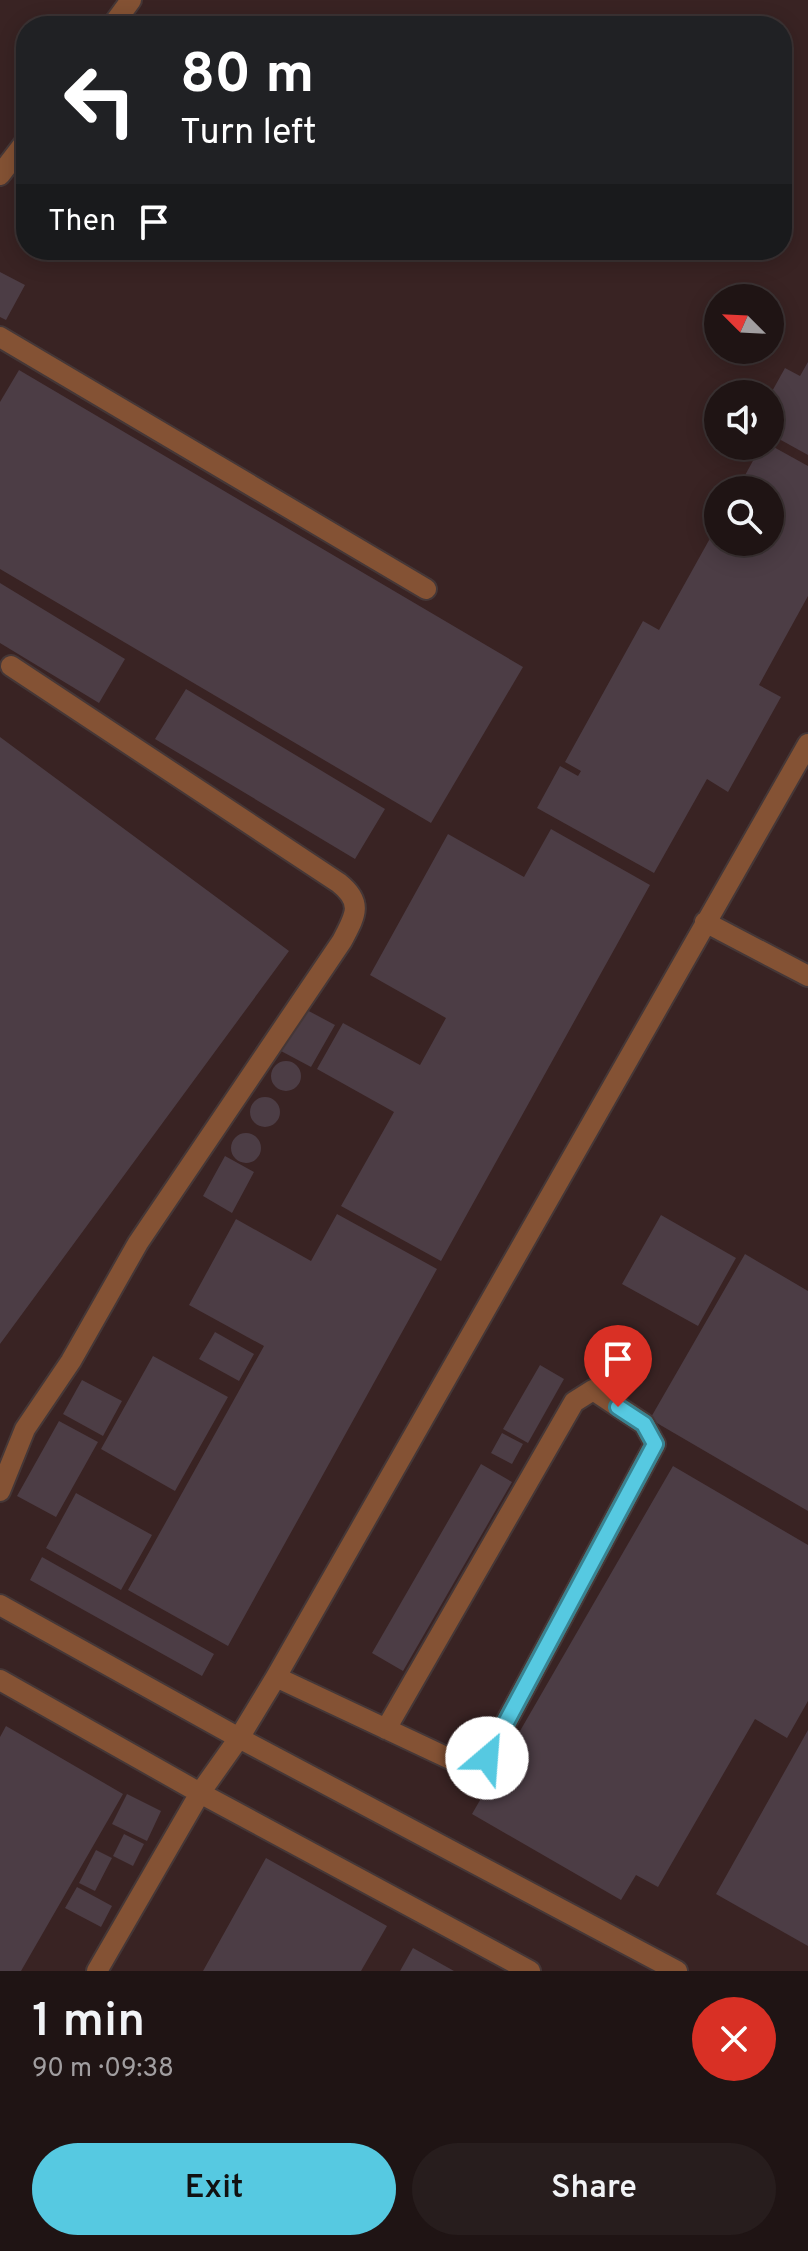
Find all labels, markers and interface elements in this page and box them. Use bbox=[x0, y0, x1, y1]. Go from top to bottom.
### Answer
text: 80 m bbox=[180, 42, 314, 112]
icon: left bbox=[48, 48, 152, 152]
text: Turn left bbox=[180, 111, 317, 157]
icon: arrive bbox=[132, 200, 176, 244]
text: Then bbox=[48, 204, 116, 241]
north arrow bbox=[704, 284, 784, 364]
map controls bbox=[704, 284, 784, 556]
button: sound bbox=[704, 380, 784, 460]
button: search bbox=[704, 476, 784, 556]
pin bbox=[584, 1325, 652, 1407]
icon: arrive bbox=[596, 1337, 640, 1381]
position arrow bbox=[445, 1716, 529, 1800]
text: 1 min bbox=[32, 1993, 145, 2053]
button: close bbox=[692, 1997, 776, 2081]
text: 90 m · 09:38 bbox=[32, 2053, 174, 2086]
button: Exit bbox=[32, 2143, 396, 2235]
button: Share bbox=[412, 2143, 776, 2235]

